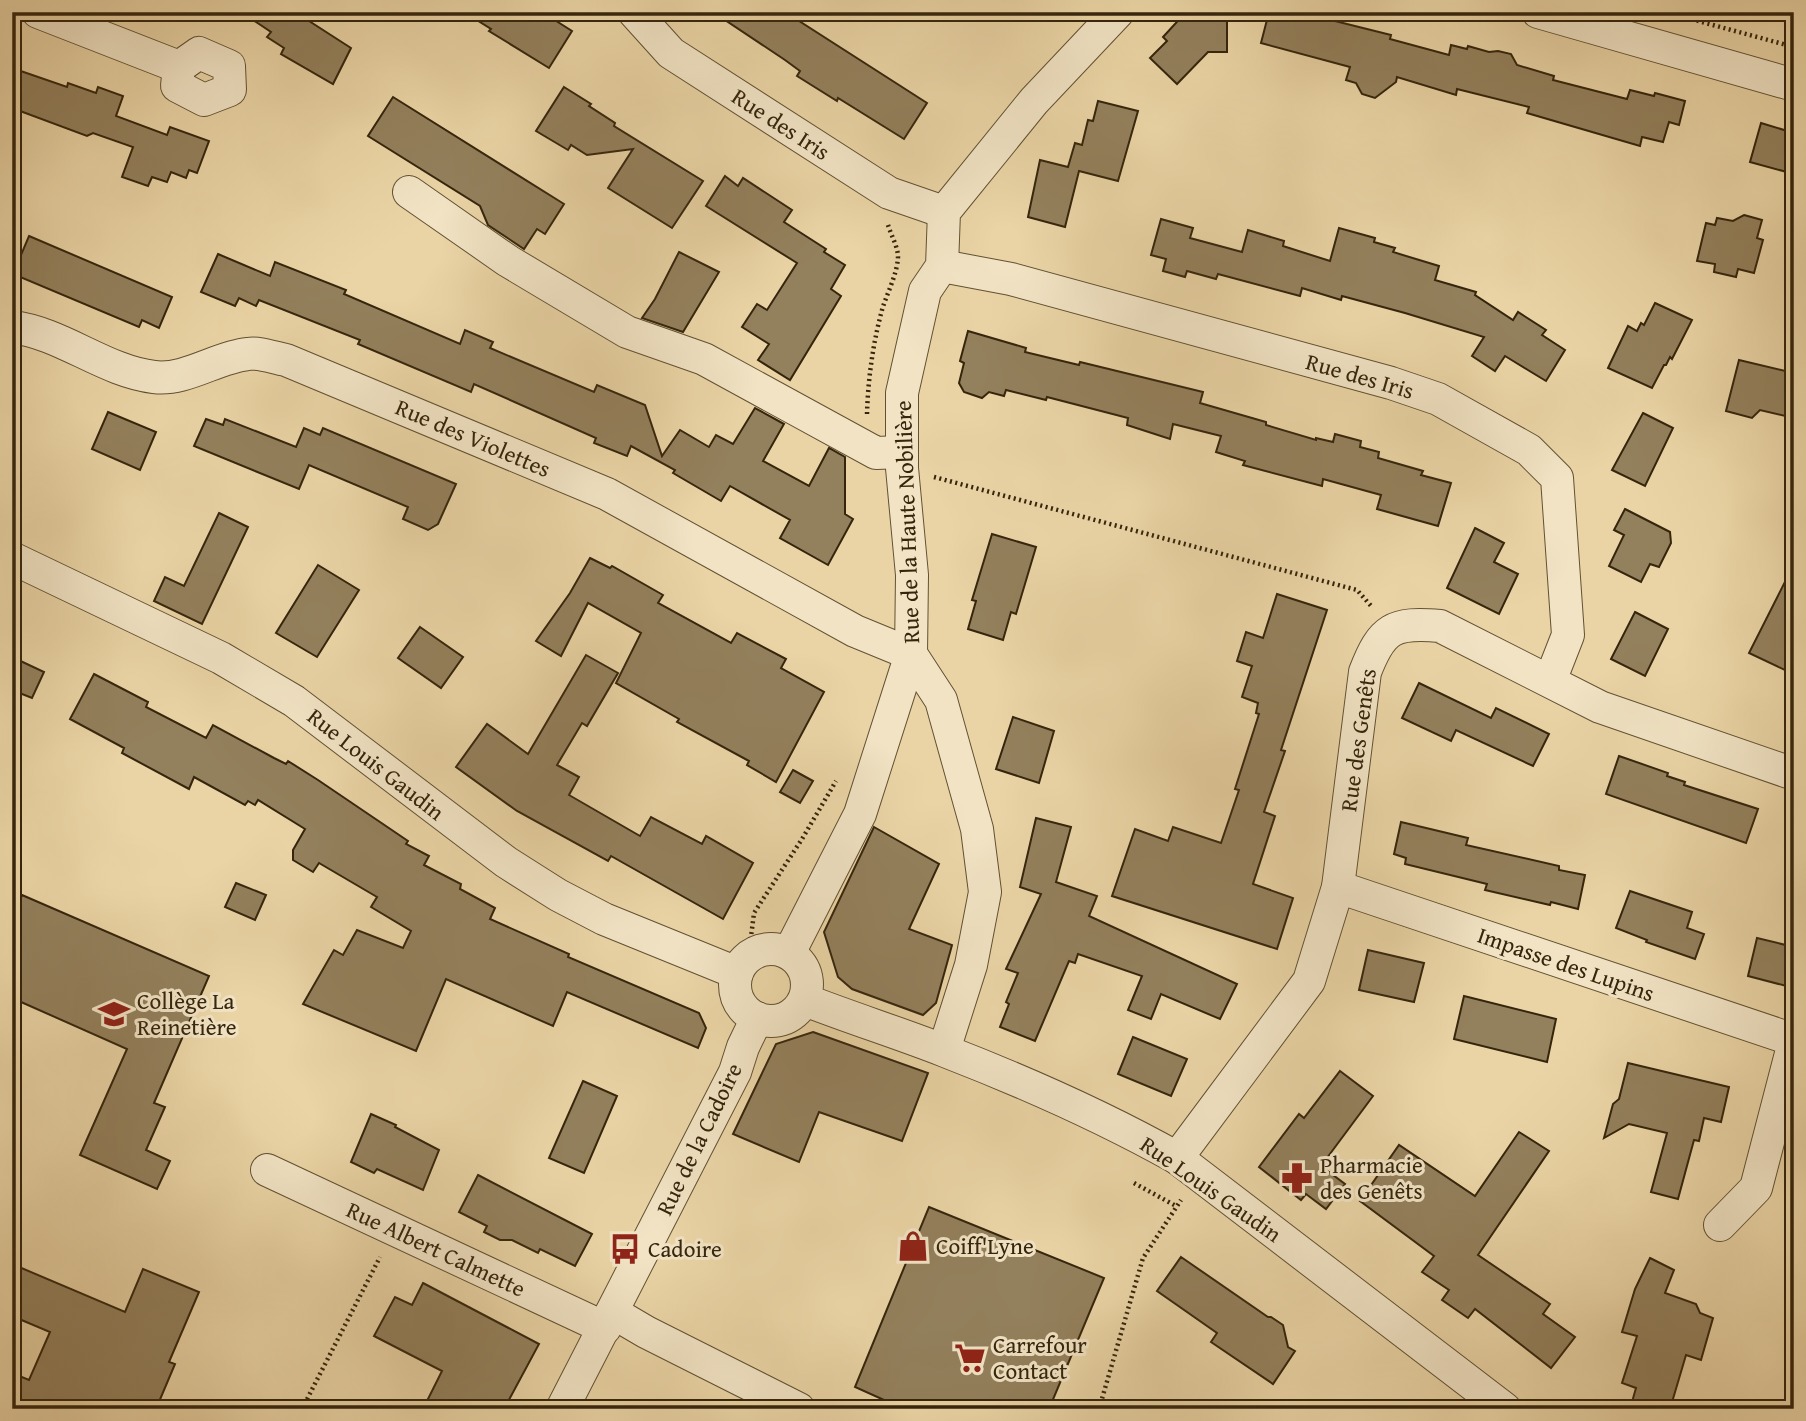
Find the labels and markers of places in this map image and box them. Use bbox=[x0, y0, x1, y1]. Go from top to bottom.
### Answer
place label: Collège La Reinetière bbox=[137, 984, 237, 1043]
school or university icon: Collège La Reinetière bbox=[97, 997, 131, 1031]
place label: Pharmacie des Genêts bbox=[1320, 1148, 1423, 1207]
pharmacy icon: Pharmacie des Genêts bbox=[1280, 1161, 1314, 1195]
shop icon: Coiff'Lyne bbox=[896, 1229, 930, 1263]
place label: Coiff'Lyne bbox=[936, 1229, 1034, 1262]
bus stop icon: Cadoire bbox=[608, 1232, 642, 1266]
place label: Cadoire bbox=[648, 1232, 722, 1265]
place label: Carrefour Contact bbox=[993, 1328, 1087, 1387]
supermarket icon: Carrefour Contact bbox=[953, 1341, 987, 1375]

